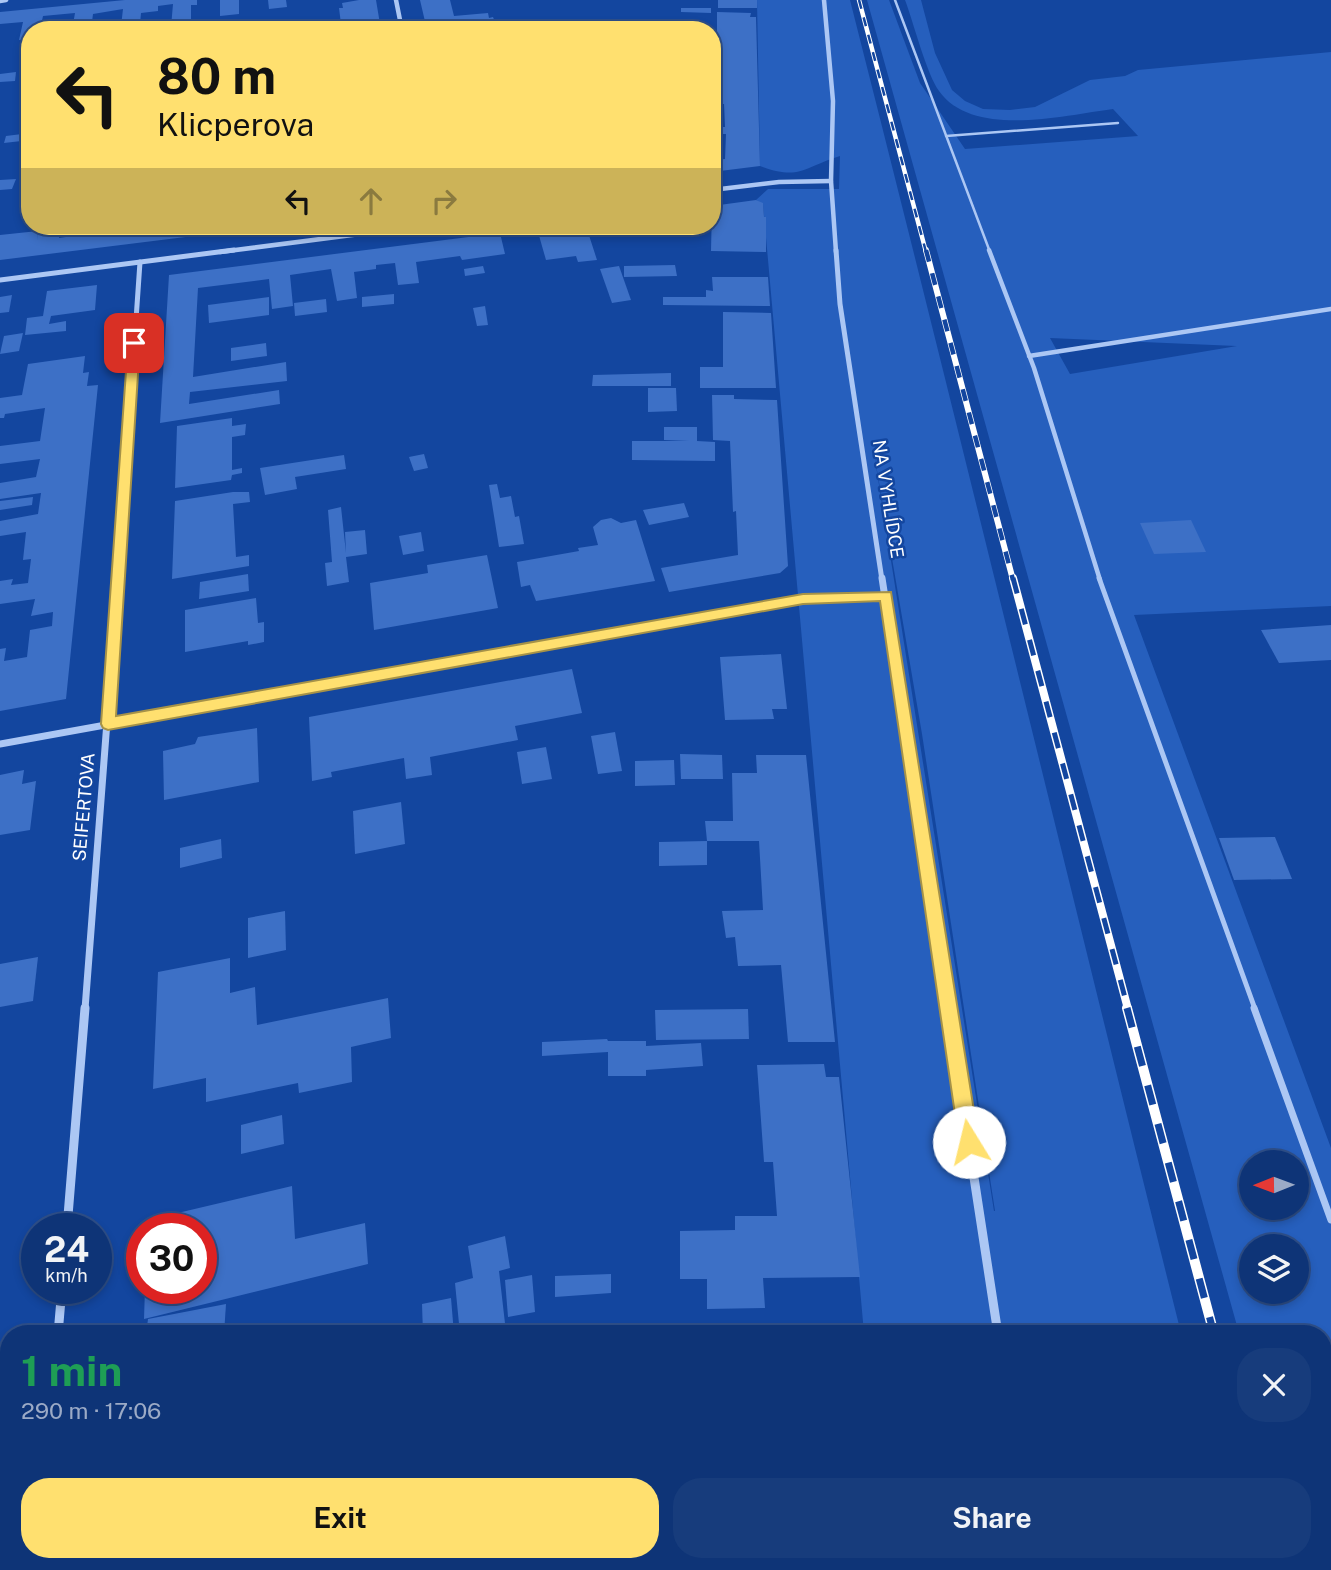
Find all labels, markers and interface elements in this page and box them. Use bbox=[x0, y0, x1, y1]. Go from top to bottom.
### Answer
text: 80 m bbox=[157, 47, 276, 105]
icon: left bbox=[42, 49, 133, 140]
text: Klicperova bbox=[157, 106, 314, 143]
icon: left bbox=[279, 182, 317, 220]
icon: ahead bbox=[352, 182, 390, 220]
icon: right bbox=[425, 182, 463, 220]
pin bbox=[104, 313, 164, 373]
icon: arrive bbox=[115, 324, 153, 362]
street label: NA VYHLÍDCE bbox=[869, 438, 909, 560]
street label: SEIFERTOVA bbox=[68, 752, 99, 862]
position arrow bbox=[932, 1105, 1006, 1179]
north arrow bbox=[1239, 1150, 1309, 1220]
map controls bbox=[1239, 1150, 1309, 1304]
speed limit sign: 30 bbox=[126, 1213, 217, 1304]
text: 24 bbox=[44, 1229, 89, 1270]
button: layers bbox=[1239, 1234, 1309, 1304]
text: km/h bbox=[45, 1265, 88, 1286]
text: 1 min bbox=[21, 1346, 122, 1395]
button: close bbox=[1237, 1348, 1311, 1422]
text: 290 m · 17:06 bbox=[21, 1397, 161, 1424]
button: Exit bbox=[21, 1478, 659, 1558]
button: Share bbox=[673, 1478, 1311, 1558]

